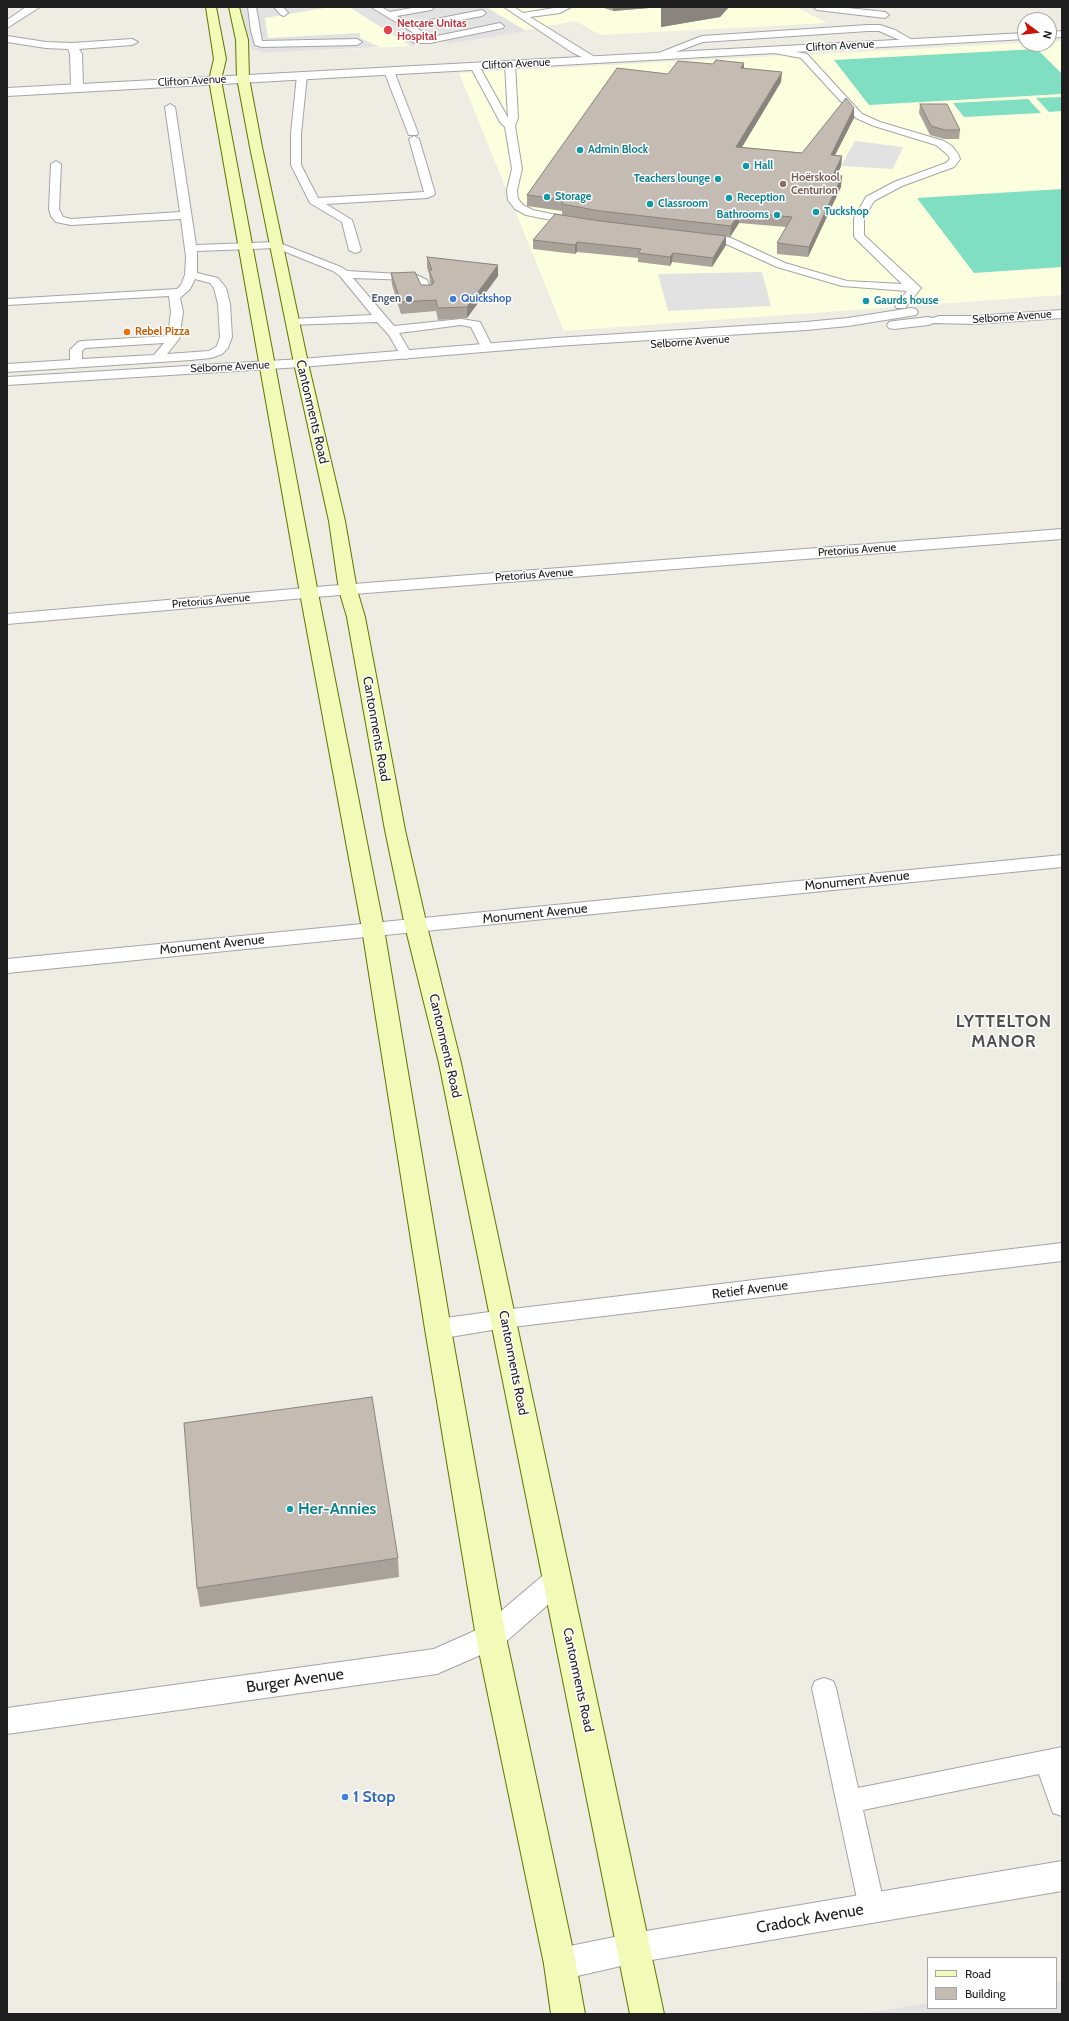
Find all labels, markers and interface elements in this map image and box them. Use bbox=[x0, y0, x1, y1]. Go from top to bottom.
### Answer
north arrow bbox=[1017, 12, 1057, 52]
place label: Netcare Unitas Hospital bbox=[397, 17, 467, 43]
marker: Netcare Unitas Hospital bbox=[382, 24, 394, 36]
text: N bbox=[1040, 29, 1055, 40]
street label: Clifton Avenue bbox=[805, 38, 875, 54]
street label: Clifton Avenue bbox=[481, 56, 551, 72]
street label: Clifton Avenue bbox=[157, 73, 227, 89]
place label: Admin Block bbox=[588, 143, 648, 157]
marker: Admin Block bbox=[575, 145, 585, 155]
place label: Hall bbox=[754, 159, 773, 173]
marker: Hall bbox=[741, 161, 751, 171]
place label: Hoërskool Centurion bbox=[791, 171, 840, 197]
place label: Teachers lounge bbox=[634, 172, 710, 186]
marker: Teachers lounge bbox=[713, 174, 723, 184]
marker: Hoërskool Centurion bbox=[778, 179, 788, 189]
place label: Storage bbox=[555, 190, 591, 204]
place label: Reception bbox=[737, 191, 785, 205]
marker: Storage bbox=[542, 192, 552, 202]
marker: Reception bbox=[724, 193, 734, 203]
place label: Classroom bbox=[658, 197, 708, 211]
marker: Classroom bbox=[645, 199, 655, 209]
place label: Tuckshop bbox=[824, 205, 869, 219]
marker: Tuckshop bbox=[811, 207, 821, 217]
place label: Bathrooms bbox=[717, 208, 769, 222]
marker: Bathrooms bbox=[772, 210, 782, 220]
place label: Engen bbox=[372, 292, 401, 306]
place label: Quickshop bbox=[461, 292, 512, 306]
marker: Engen bbox=[404, 294, 414, 304]
marker: Quickshop bbox=[448, 294, 458, 304]
place label: Gaurds house bbox=[874, 294, 938, 308]
marker: Gaurds house bbox=[861, 296, 871, 306]
street label: Selborne Avenue bbox=[972, 308, 1052, 326]
place label: Rebel Pizza bbox=[135, 325, 190, 339]
marker: Rebel Pizza bbox=[122, 327, 132, 337]
street label: Selborne Avenue bbox=[650, 333, 730, 351]
street label: Selborne Avenue bbox=[190, 358, 270, 376]
street label: Cantonments Road bbox=[292, 358, 332, 466]
street label: Pretorius Avenue bbox=[817, 541, 897, 559]
street label: Pretorius Avenue bbox=[494, 566, 574, 584]
street label: Pretorius Avenue bbox=[171, 591, 251, 611]
street label: Cantonments Road bbox=[359, 675, 393, 783]
street label: Monument Avenue bbox=[804, 868, 910, 894]
street label: Monument Avenue bbox=[482, 901, 588, 927]
street label: Monument Avenue bbox=[159, 932, 265, 958]
street label: Cantonments Road bbox=[425, 992, 465, 1100]
district label: LYTTELTON MANOR bbox=[956, 1012, 1052, 1052]
street label: Retief Avenue bbox=[711, 1278, 789, 1302]
street label: Cantonments Road bbox=[495, 1309, 531, 1417]
place label: Her-Annies bbox=[298, 1499, 376, 1519]
marker: Her-Annies bbox=[285, 1504, 295, 1514]
street label: Cantonments Road bbox=[559, 1626, 597, 1734]
street label: Burger Avenue bbox=[245, 1665, 345, 1697]
place label: 1 Stop bbox=[353, 1787, 395, 1807]
marker: 1 Stop bbox=[340, 1792, 350, 1802]
street label: Cradock Avenue bbox=[755, 1900, 865, 1938]
legend bbox=[927, 1957, 1057, 2009]
text: Road bbox=[965, 1966, 991, 1981]
text: Building bbox=[965, 1986, 1006, 2001]

